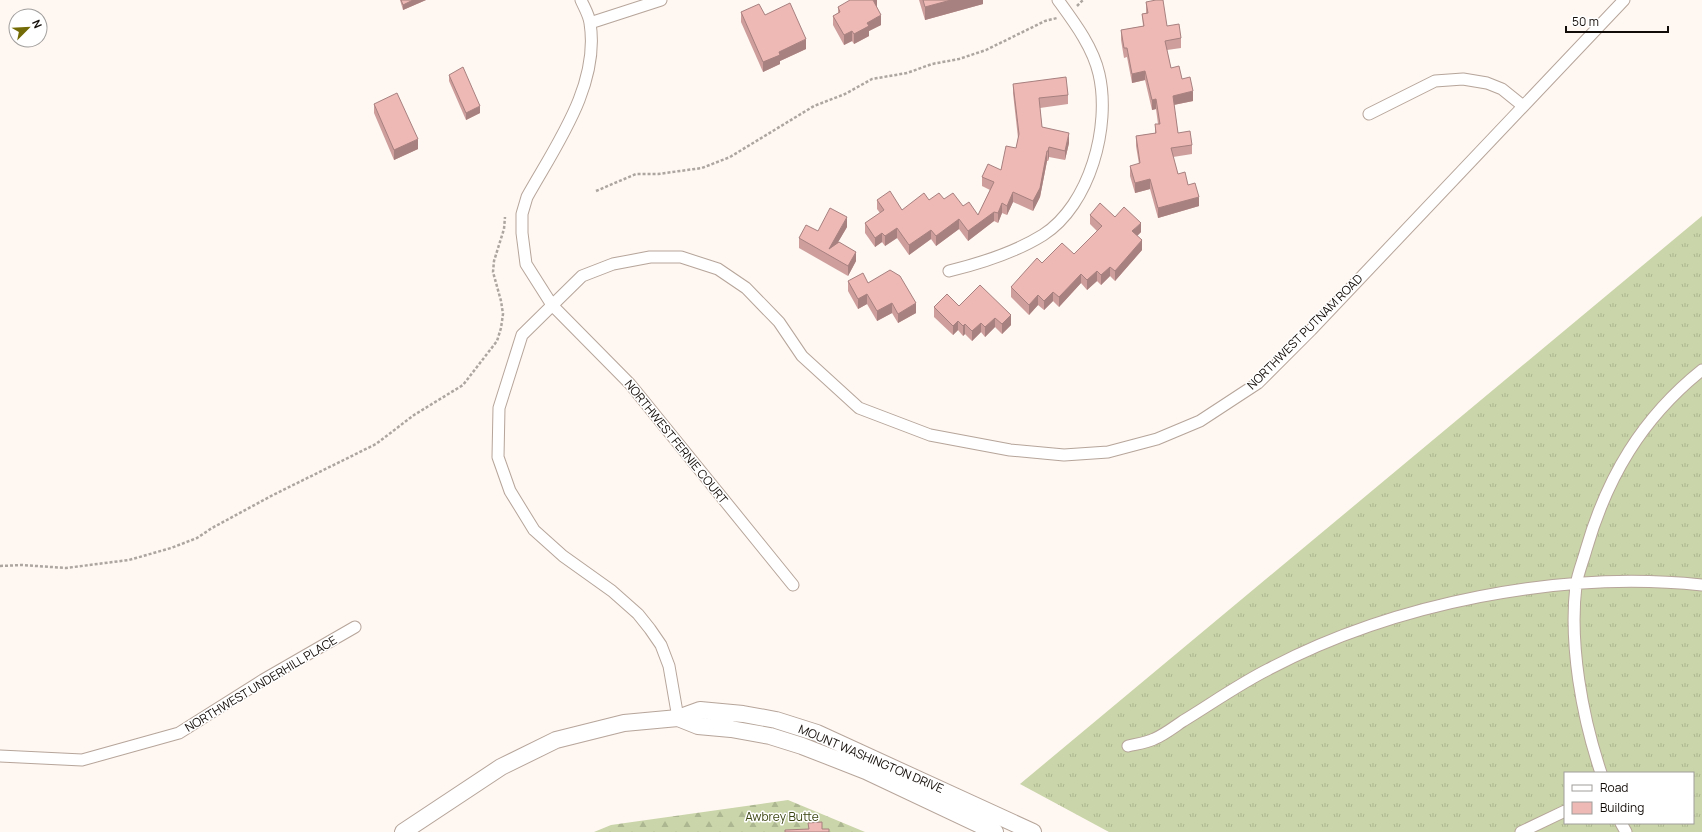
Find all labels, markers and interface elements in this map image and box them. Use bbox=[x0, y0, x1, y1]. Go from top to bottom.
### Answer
north arrow bbox=[8, 8, 48, 48]
scale bar bbox=[1566, 8, 1668, 34]
text: 50 m bbox=[1572, 13, 1599, 30]
text: N bbox=[29, 17, 46, 30]
street label: NORTHWEST PUTNAM ROAD bbox=[1243, 270, 1366, 393]
street label: NORTHWEST FERNIE COURT bbox=[621, 376, 732, 508]
street label: NORTHWEST UNDERHILL PLACE bbox=[182, 631, 340, 736]
street label: MOUNT WASHINGTON DRIVE bbox=[796, 720, 947, 797]
legend bbox=[1564, 772, 1694, 824]
text: Road bbox=[1600, 779, 1628, 796]
text: Building bbox=[1600, 799, 1644, 816]
park label: Awbrey Butte bbox=[745, 808, 819, 825]

